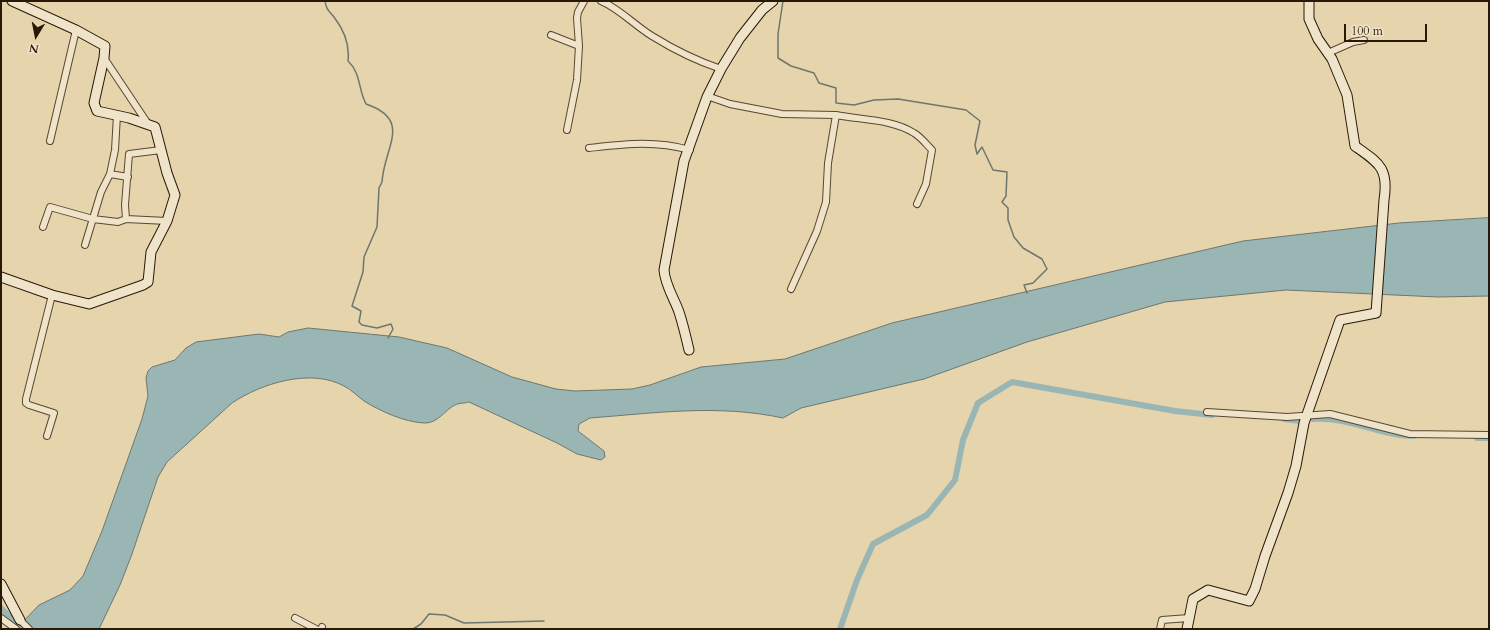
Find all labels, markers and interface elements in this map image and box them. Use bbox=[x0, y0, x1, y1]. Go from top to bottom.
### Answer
north arrow bbox=[16, 16, 56, 56]
scale bar bbox=[1346, 16, 1429, 42]
text: 100 m bbox=[1351, 23, 1383, 39]
text: N bbox=[28, 40, 40, 57]

